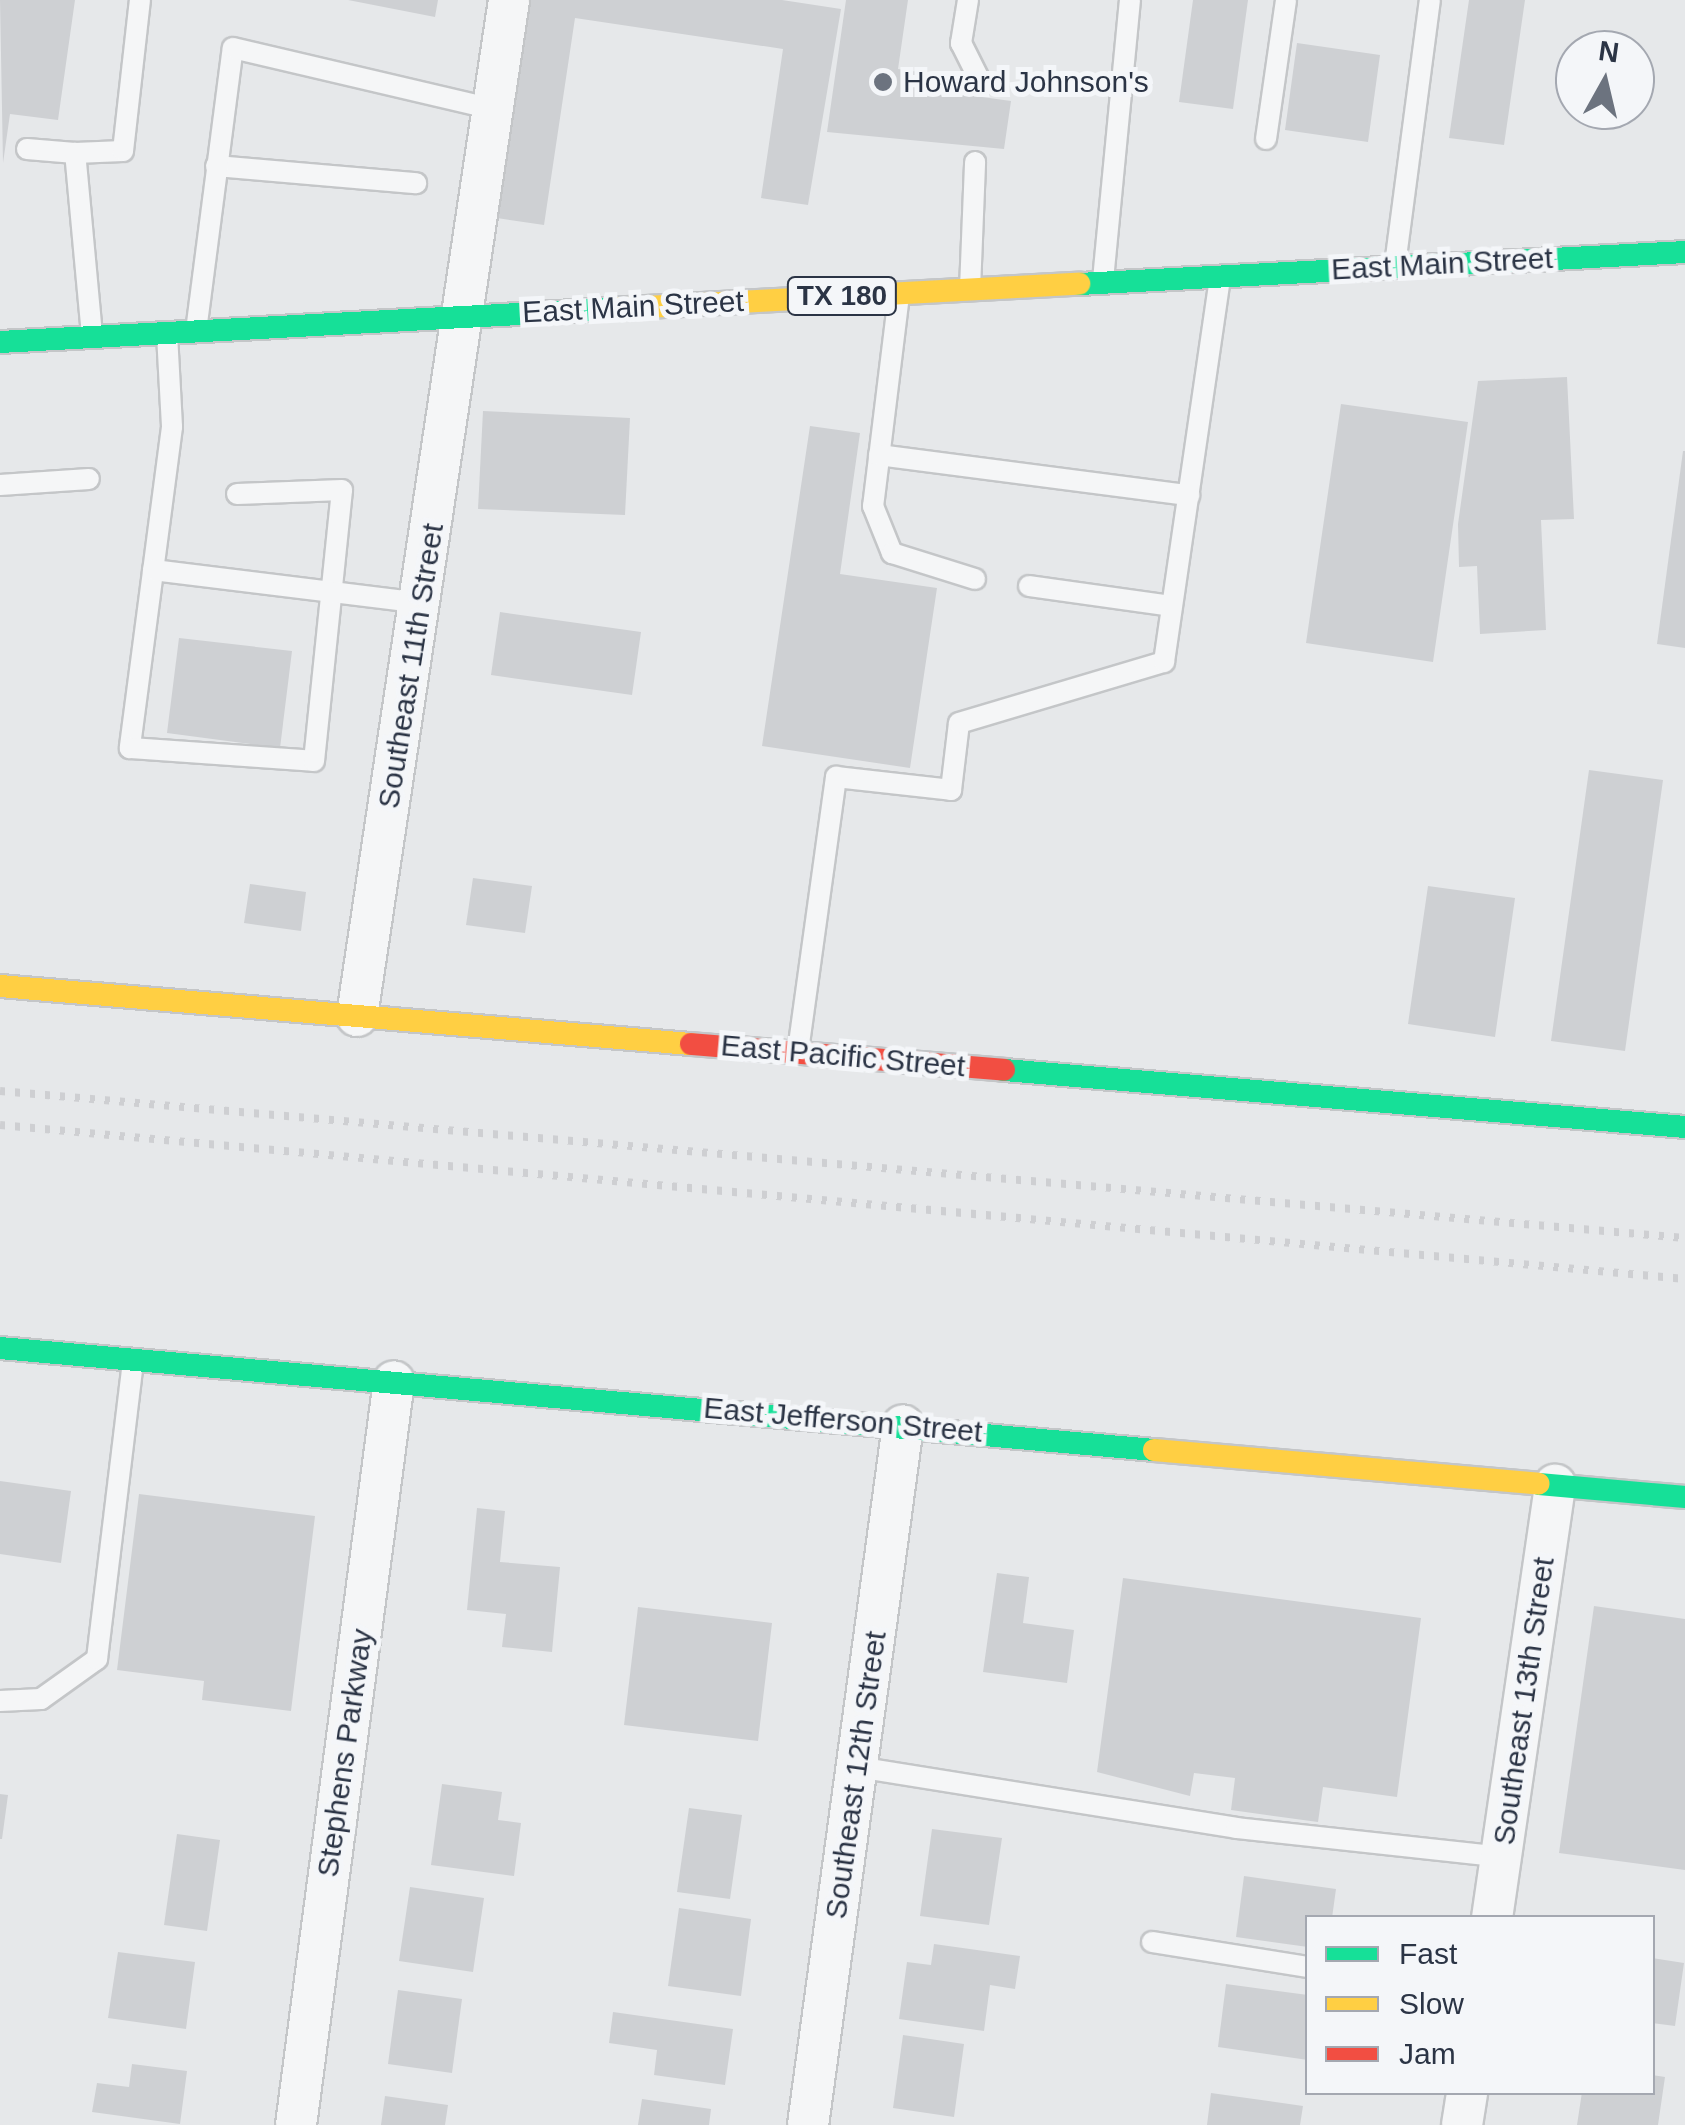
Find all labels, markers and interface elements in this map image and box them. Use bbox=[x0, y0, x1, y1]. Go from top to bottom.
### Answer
north arrow bbox=[1555, 30, 1655, 130]
text: N bbox=[1597, 35, 1621, 69]
place label: Howard Johnson's bbox=[903, 64, 1149, 100]
marker: Howard Johnson's bbox=[872, 71, 894, 93]
street label: East Main Street bbox=[1330, 240, 1554, 288]
road number: TX 180 bbox=[784, 273, 900, 319]
street label: East Main Street bbox=[521, 283, 745, 331]
street label: Southeast 11th Street bbox=[371, 521, 451, 811]
street label: East Pacific Street bbox=[719, 1027, 967, 1085]
street label: East Jefferson Street bbox=[702, 1390, 984, 1450]
street label: Southeast 13th Street bbox=[1486, 1555, 1562, 1847]
street label: Stephens Parkway bbox=[310, 1627, 380, 1879]
street label: Southeast 12th Street bbox=[818, 1629, 894, 1921]
legend bbox=[1305, 1915, 1655, 2095]
text: Fast bbox=[1399, 1937, 1457, 1970]
text: Slow bbox=[1399, 1987, 1464, 2020]
text: Jam bbox=[1399, 2037, 1456, 2070]

